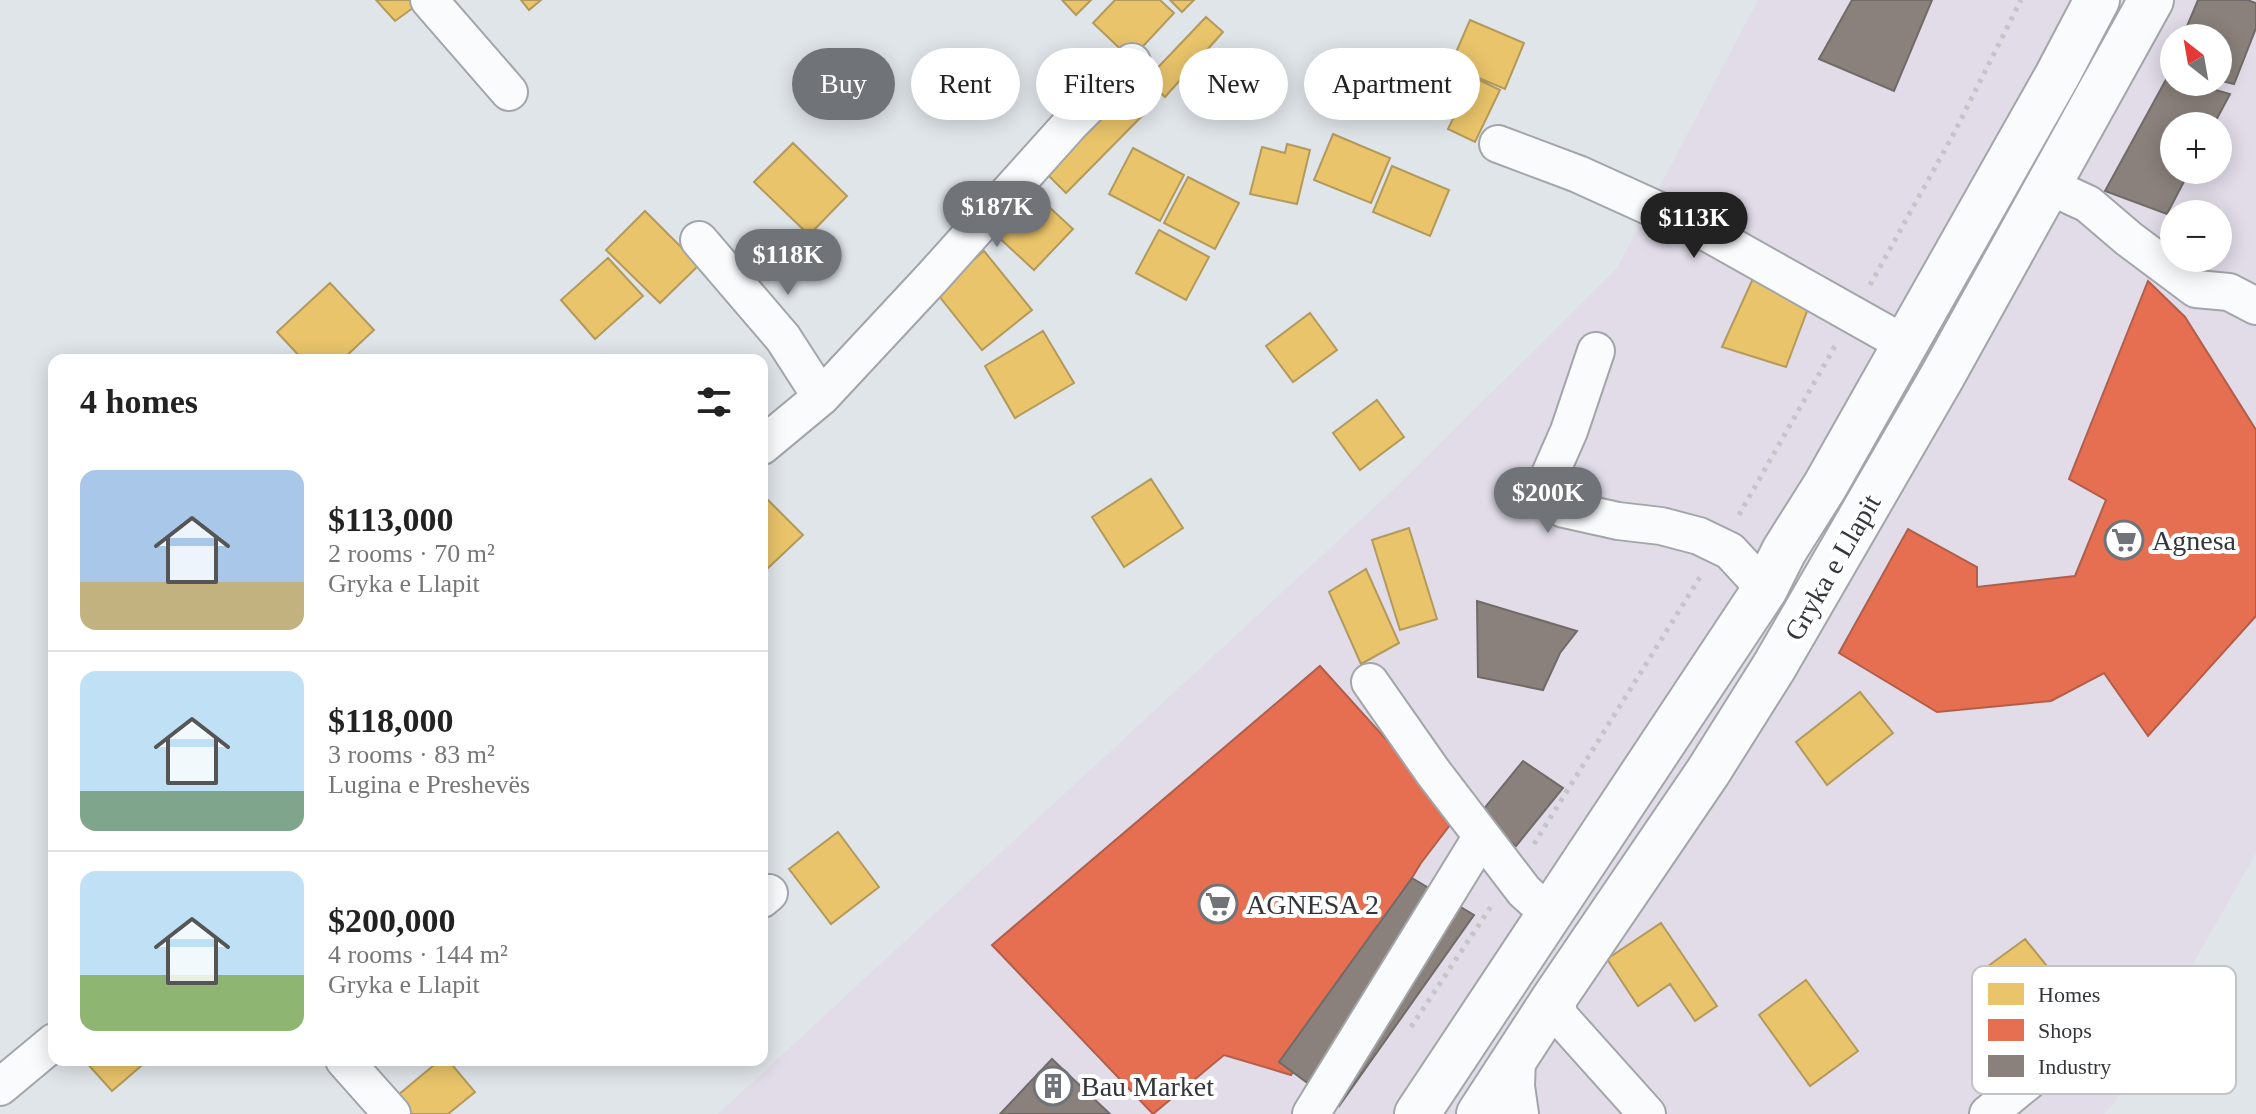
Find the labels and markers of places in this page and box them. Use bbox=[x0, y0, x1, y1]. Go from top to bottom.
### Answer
pin: $187K bbox=[941, 181, 1053, 249]
pin: $113K bbox=[1638, 192, 1750, 260]
pin: $118K bbox=[732, 229, 844, 297]
pin: $200K bbox=[1492, 467, 1604, 535]
supermarket icon: Agnesa bbox=[2103, 519, 2145, 561]
place label: Agnesa bbox=[2152, 525, 2237, 556]
supermarket icon: AGNESA 2 bbox=[1197, 883, 1239, 925]
place label: AGNESA 2 bbox=[1246, 889, 1379, 920]
building icon: Bau Market bbox=[1032, 1065, 1074, 1107]
place label: Bau Market bbox=[1081, 1071, 1214, 1102]

